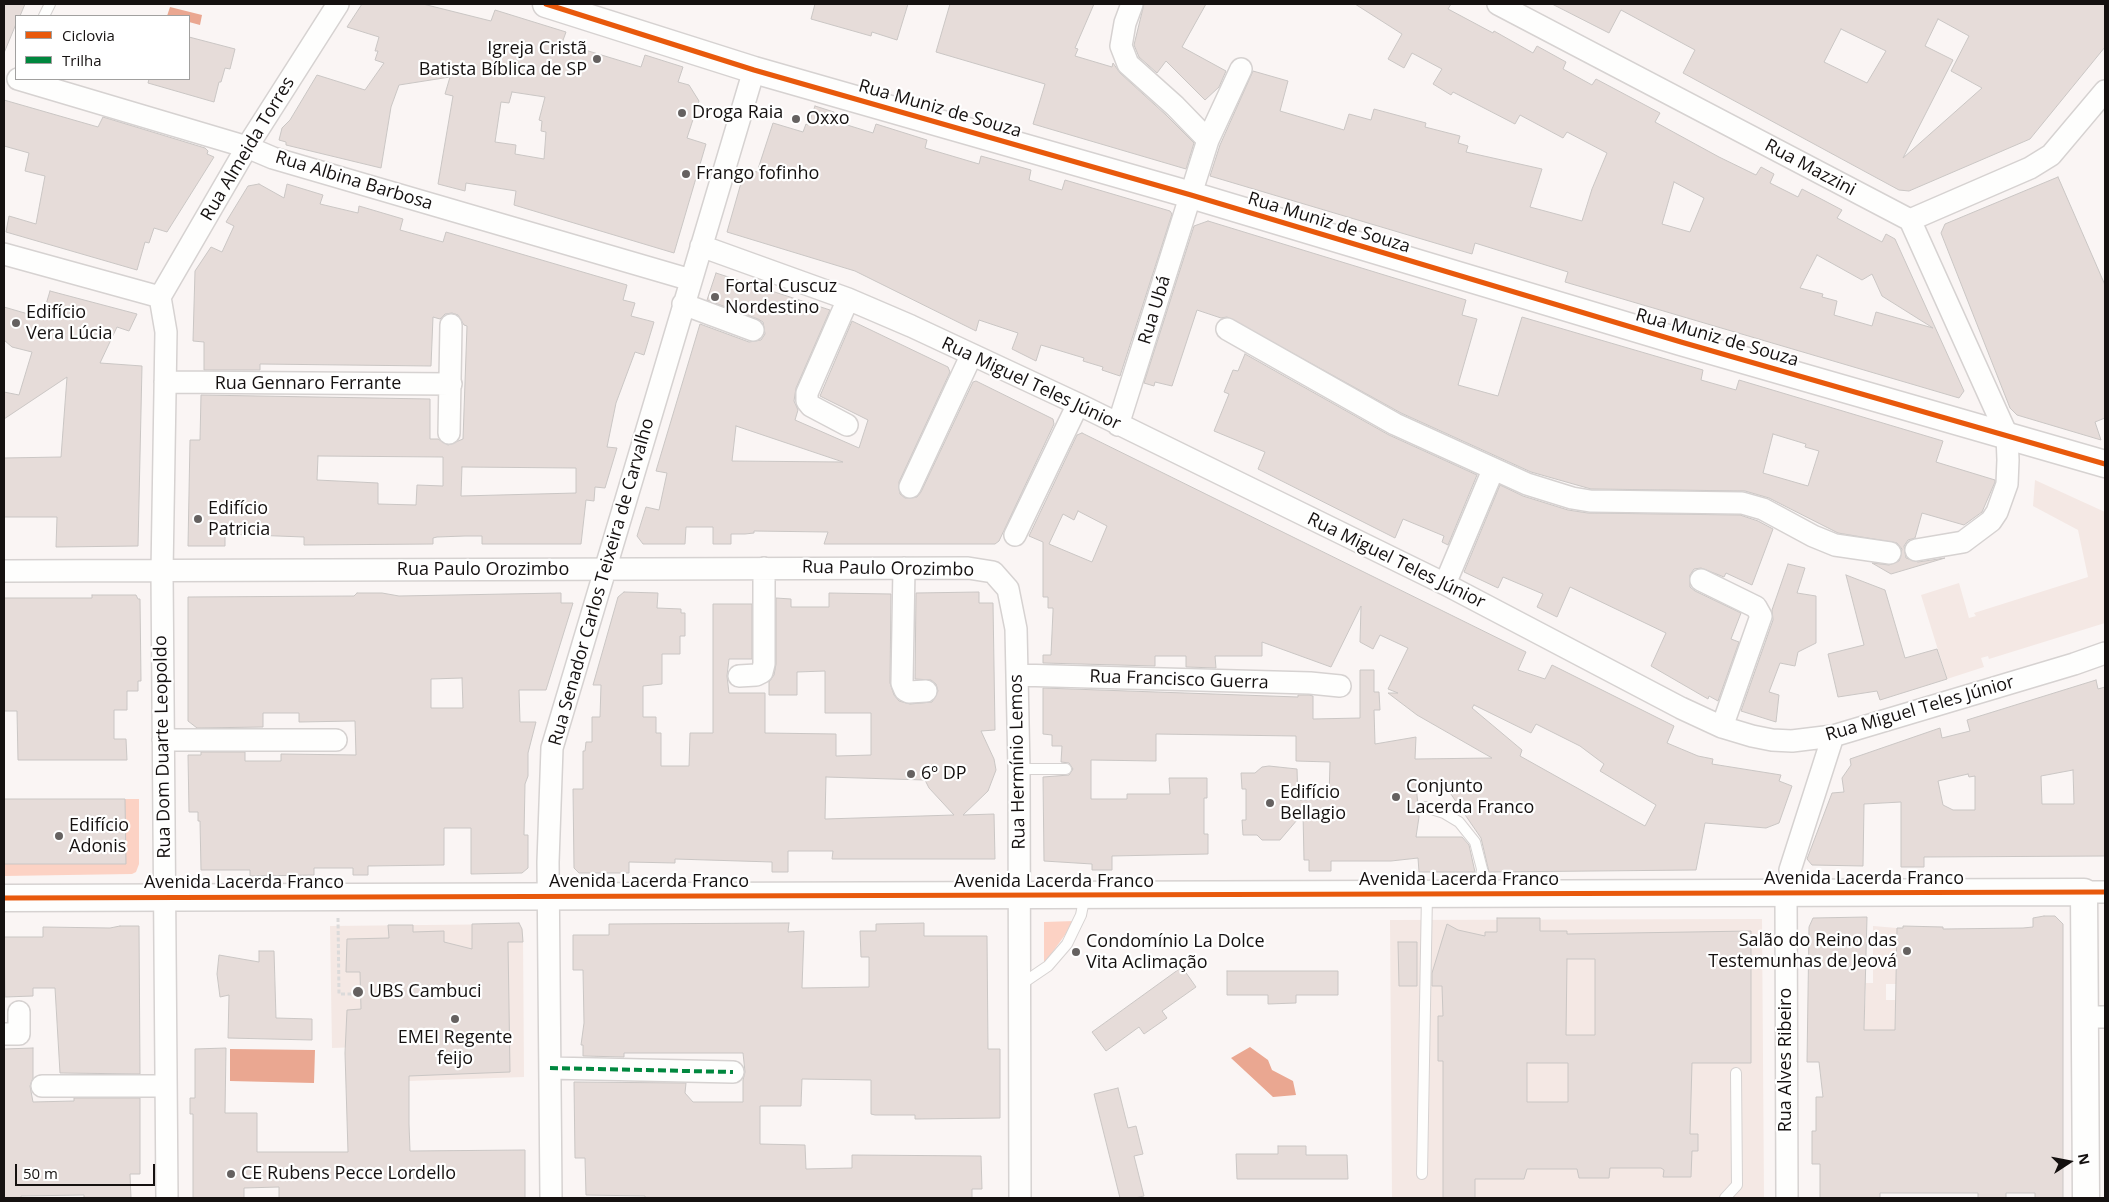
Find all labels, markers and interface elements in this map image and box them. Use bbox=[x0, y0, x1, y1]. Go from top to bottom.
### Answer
legend bbox=[15, 15, 190, 80]
text: Ciclovia bbox=[62, 25, 115, 45]
place label: Igreja Cristã Batista Bíblica de SP bbox=[419, 38, 587, 80]
text: Trilha bbox=[62, 50, 102, 70]
marker: Igreja Cristã Batista Bíblica de SP bbox=[591, 53, 603, 65]
street label: Rua Almeida Torres bbox=[197, 73, 299, 225]
street label: Rua Muniz de Souza bbox=[856, 75, 1024, 143]
place label: Droga Raia bbox=[692, 102, 783, 124]
marker: Droga Raia bbox=[676, 107, 688, 119]
place label: Oxxo bbox=[806, 108, 850, 130]
marker: Oxxo bbox=[790, 113, 802, 125]
street label: Rua Mazzini bbox=[1761, 135, 1859, 201]
street label: Rua Albina Barbosa bbox=[273, 147, 435, 215]
place label: Frango fofinho bbox=[696, 163, 819, 185]
marker: Frango fofinho bbox=[680, 168, 692, 180]
street label: Rua Muniz de Souza bbox=[1245, 188, 1413, 258]
street label: Rua Ubá bbox=[1134, 273, 1176, 347]
place label: Fortal Cuscuz Nordestino bbox=[725, 276, 837, 318]
marker: Fortal Cuscuz Nordestino bbox=[709, 291, 721, 303]
place label: Edifício Vera Lúcia bbox=[26, 302, 112, 344]
street label: Rua Muniz de Souza bbox=[1633, 304, 1801, 372]
marker: Edifício Vera Lúcia bbox=[10, 317, 22, 329]
street label: Rua Miguel Teles Júnior bbox=[938, 333, 1124, 435]
street label: Rua Gennaro Ferrante bbox=[215, 373, 401, 395]
street label: Rua Senador Carlos Teixeira de Carvalho bbox=[545, 416, 659, 748]
place label: Edifício Patricia bbox=[208, 498, 270, 540]
street label: Rua Miguel Teles Júnior bbox=[1304, 508, 1488, 614]
marker: Edifício Patricia bbox=[192, 513, 204, 525]
street label: Rua Paulo Orozimbo bbox=[802, 557, 974, 581]
street label: Rua Paulo Orozimbo bbox=[397, 559, 569, 581]
street label: Rua Dom Duarte Leopoldo bbox=[150, 635, 176, 859]
street label: Rua Francisco Guerra bbox=[1089, 666, 1269, 694]
street label: Rua Miguel Teles Júnior bbox=[1823, 672, 2017, 746]
street label: Rua Hermínio Lemos bbox=[1006, 674, 1030, 850]
place label: 6º DP bbox=[921, 763, 967, 785]
marker: 6º DP bbox=[905, 768, 917, 780]
place label: Conjunto Lacerda Franco bbox=[1406, 776, 1534, 819]
place label: Edifício Bellagio bbox=[1280, 782, 1346, 824]
marker: Conjunto Lacerda Franco bbox=[1390, 791, 1402, 803]
marker: Edifício Bellagio bbox=[1264, 797, 1276, 809]
place label: Edifício Adonis bbox=[69, 815, 129, 858]
marker: Edifício Adonis bbox=[53, 830, 65, 842]
street label: Avenida Lacerda Franco bbox=[1764, 868, 1964, 890]
street label: Avenida Lacerda Franco bbox=[1359, 869, 1559, 891]
street label: Avenida Lacerda Franco bbox=[549, 871, 749, 893]
street label: Avenida Lacerda Franco bbox=[954, 871, 1154, 893]
street label: Avenida Lacerda Franco bbox=[144, 872, 344, 894]
place label: Salão do Reino das Testemunhas de Jeová bbox=[1708, 930, 1897, 972]
place label: Condomínio La Dolce Vita Aclimação bbox=[1086, 931, 1265, 974]
marker: Salão do Reino das Testemunhas de Jeová bbox=[1901, 945, 1913, 957]
marker: Condomínio La Dolce Vita Aclimação bbox=[1070, 946, 1082, 958]
place label: UBS Cambuci bbox=[369, 981, 482, 1003]
marker: UBS Cambuci bbox=[351, 985, 365, 999]
street label: Rua Alves Ribeiro bbox=[1775, 988, 1797, 1132]
marker: EMEI Regente feijo bbox=[449, 1013, 461, 1025]
place label: EMEI Regente feijo bbox=[398, 1027, 512, 1070]
north arrow bbox=[2044, 1137, 2094, 1187]
text: N bbox=[2074, 1152, 2095, 1166]
scale bar bbox=[18, 1154, 158, 1186]
text: 50 m bbox=[23, 1163, 58, 1183]
place label: CE Rubens Pecce Lordello bbox=[241, 1163, 456, 1185]
marker: CE Rubens Pecce Lordello bbox=[225, 1168, 237, 1180]

